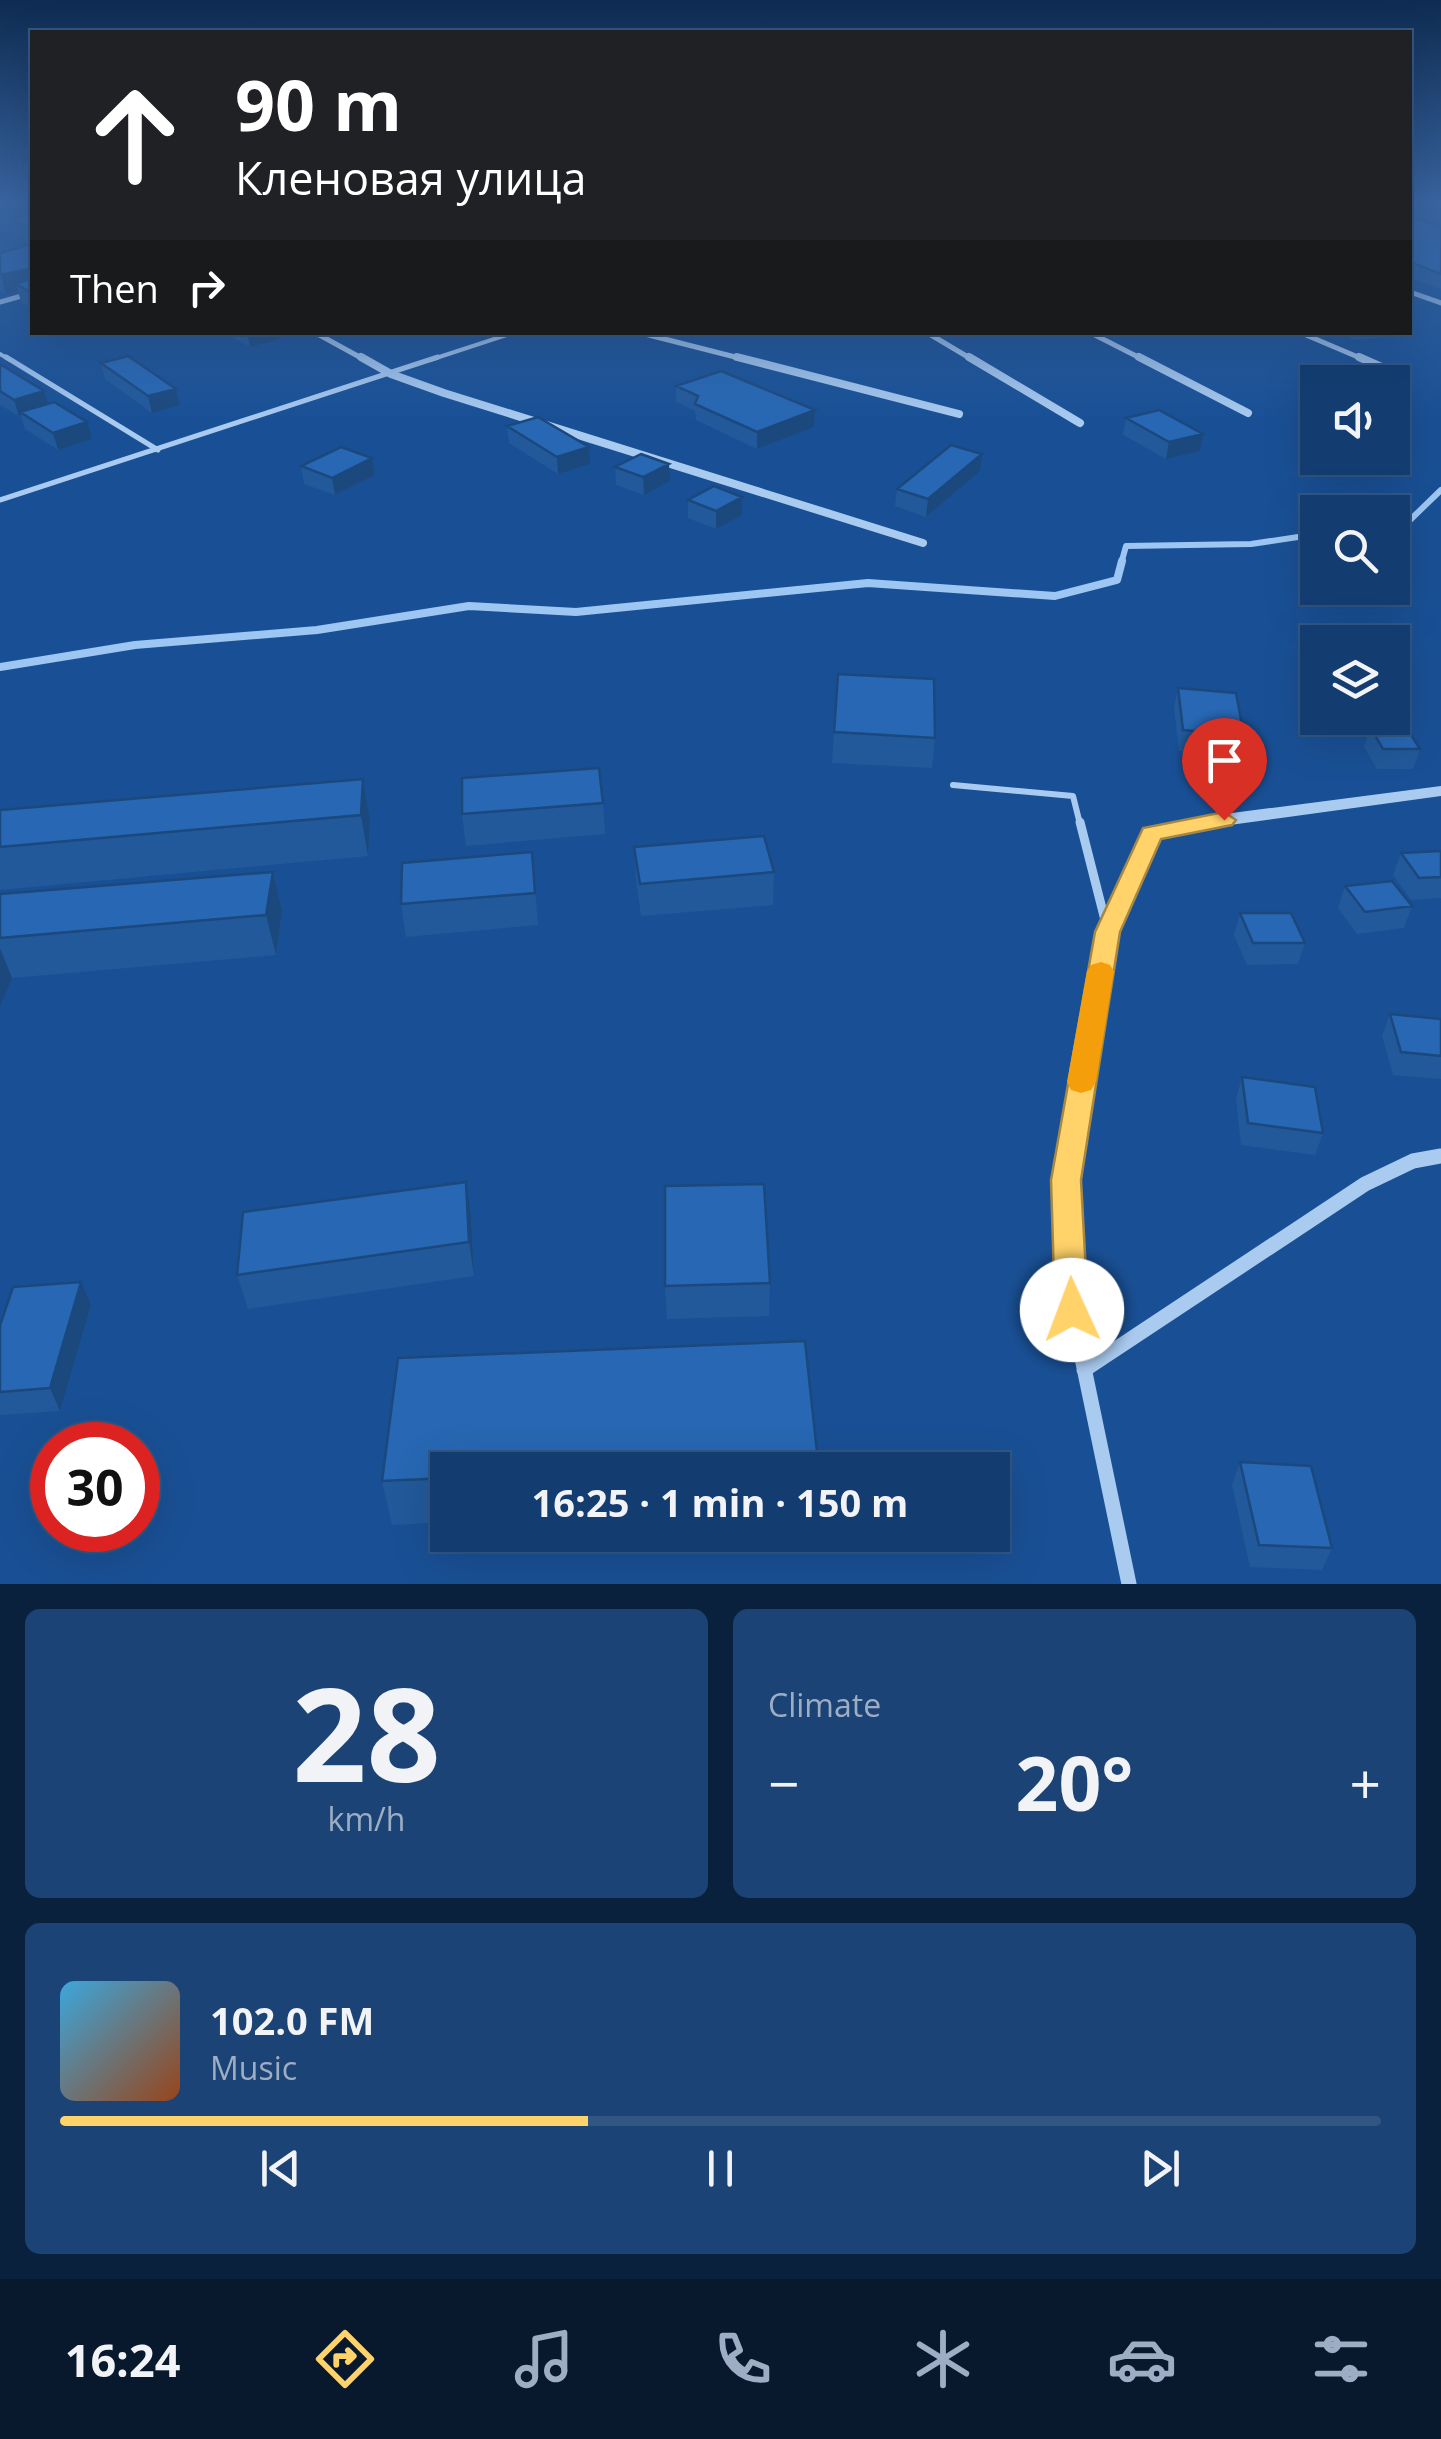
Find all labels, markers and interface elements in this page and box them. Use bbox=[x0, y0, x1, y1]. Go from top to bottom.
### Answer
text: 90 m bbox=[235, 56, 402, 152]
icon: ahead bbox=[70, 70, 200, 200]
text: Кленовая улица bbox=[235, 147, 587, 208]
icon: right bbox=[179, 260, 234, 315]
text: Then bbox=[70, 262, 159, 314]
map controls bbox=[1300, 365, 1410, 735]
button: sound bbox=[1300, 365, 1410, 475]
button: search bbox=[1300, 495, 1410, 605]
button: layers bbox=[1300, 625, 1410, 735]
pin bbox=[1182, 718, 1267, 821]
icon: arrive bbox=[1197, 733, 1252, 788]
position arrow bbox=[1020, 1258, 1124, 1362]
speed limit sign: 30 bbox=[30, 1422, 160, 1552]
text: 16:25 · 1 min · 150 m bbox=[532, 1476, 908, 1528]
text: 28 bbox=[292, 1643, 441, 1820]
text: Climate bbox=[768, 1683, 881, 1726]
text: 20° bbox=[1016, 1731, 1133, 1833]
text: − bbox=[768, 1745, 799, 1820]
text: + bbox=[1350, 1745, 1381, 1820]
text: km/h bbox=[328, 1797, 405, 1840]
text: 102.0 FM bbox=[210, 1994, 374, 2046]
text: Music bbox=[210, 2046, 297, 2089]
icon: previous bbox=[253, 2141, 308, 2196]
icon: pause bbox=[693, 2141, 748, 2196]
icon: next bbox=[1133, 2141, 1188, 2196]
icon: directions bbox=[310, 2324, 380, 2394]
icon: music bbox=[509, 2324, 579, 2394]
icon: phone bbox=[708, 2324, 778, 2394]
icon: climate bbox=[908, 2324, 978, 2394]
icon: car bbox=[1107, 2324, 1177, 2394]
icon: filters bbox=[1306, 2324, 1376, 2394]
text: 16:24 bbox=[65, 2329, 180, 2390]

